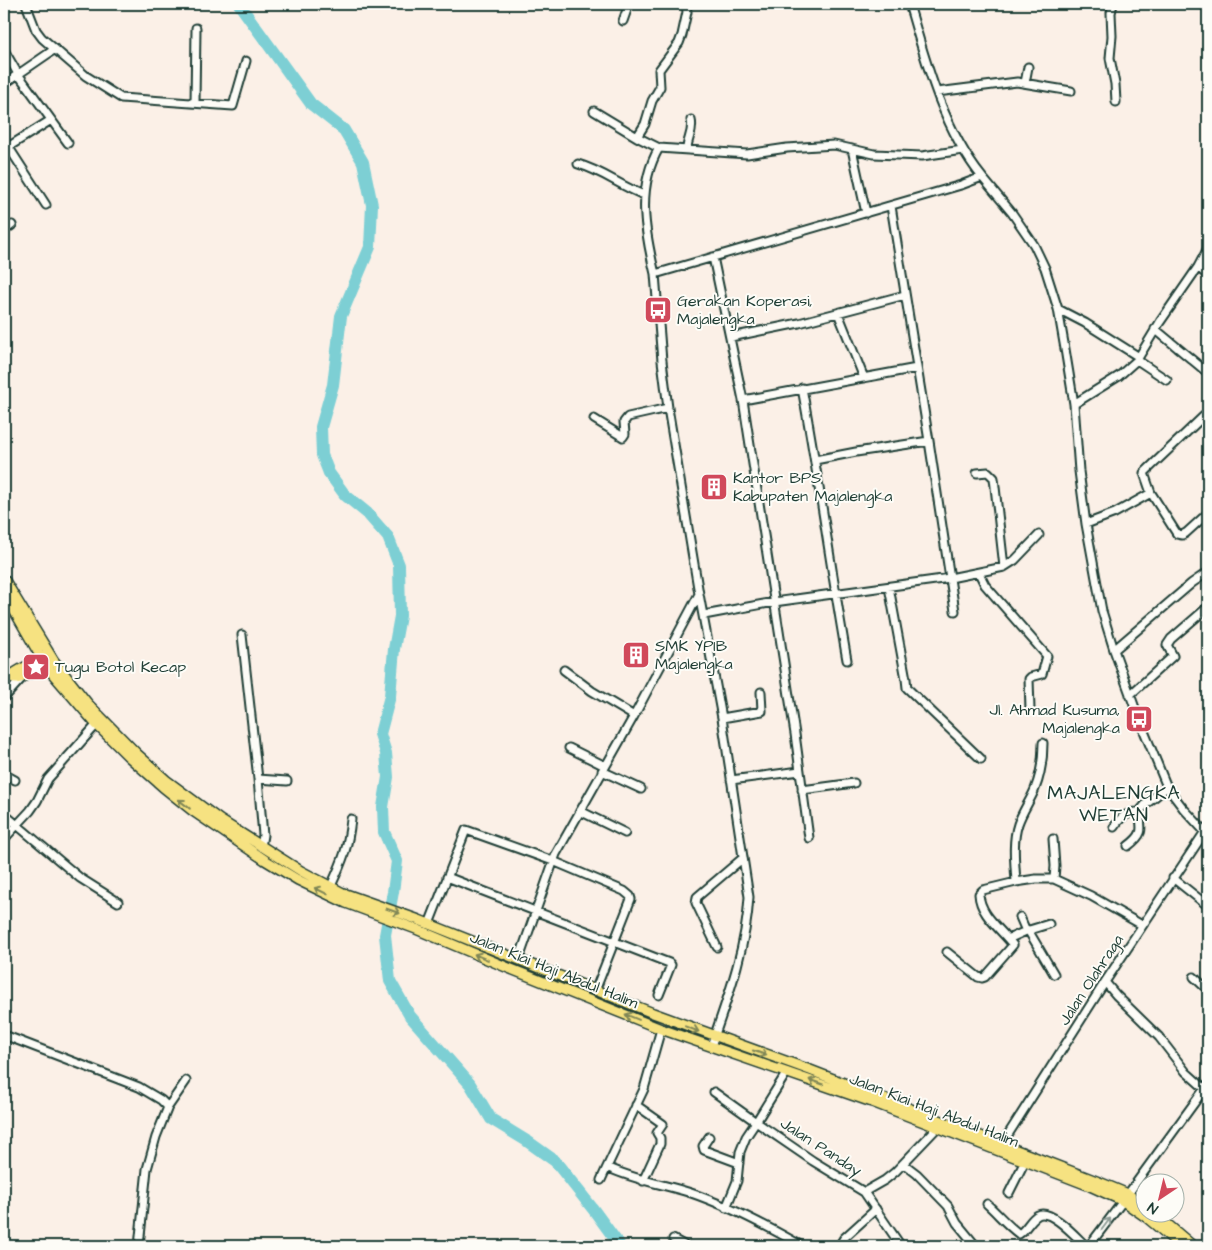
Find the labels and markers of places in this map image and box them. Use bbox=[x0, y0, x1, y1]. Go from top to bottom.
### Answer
place label: Gerakan Koperasi, Majalengka bbox=[677, 290, 813, 331]
bus stop icon: Gerakan Koperasi, Majalengka bbox=[643, 295, 673, 325]
place label: Kantor BPS Kabupaten Majalengka bbox=[733, 467, 892, 508]
building icon: Kantor BPS Kabupaten Majalengka bbox=[699, 472, 729, 502]
place label: SMK YPIB Majalengka bbox=[655, 635, 733, 676]
building icon: SMK YPIB Majalengka bbox=[621, 640, 651, 670]
place icon: Tugu Botol Kecap bbox=[21, 652, 51, 682]
place label: Tugu Botol Kecap bbox=[55, 656, 186, 679]
place label: Jl. Ahmad Kusuma, Majalengka bbox=[990, 699, 1120, 740]
bus stop icon: Jl. Ahmad Kusuma, Majalengka bbox=[1124, 704, 1154, 734]

